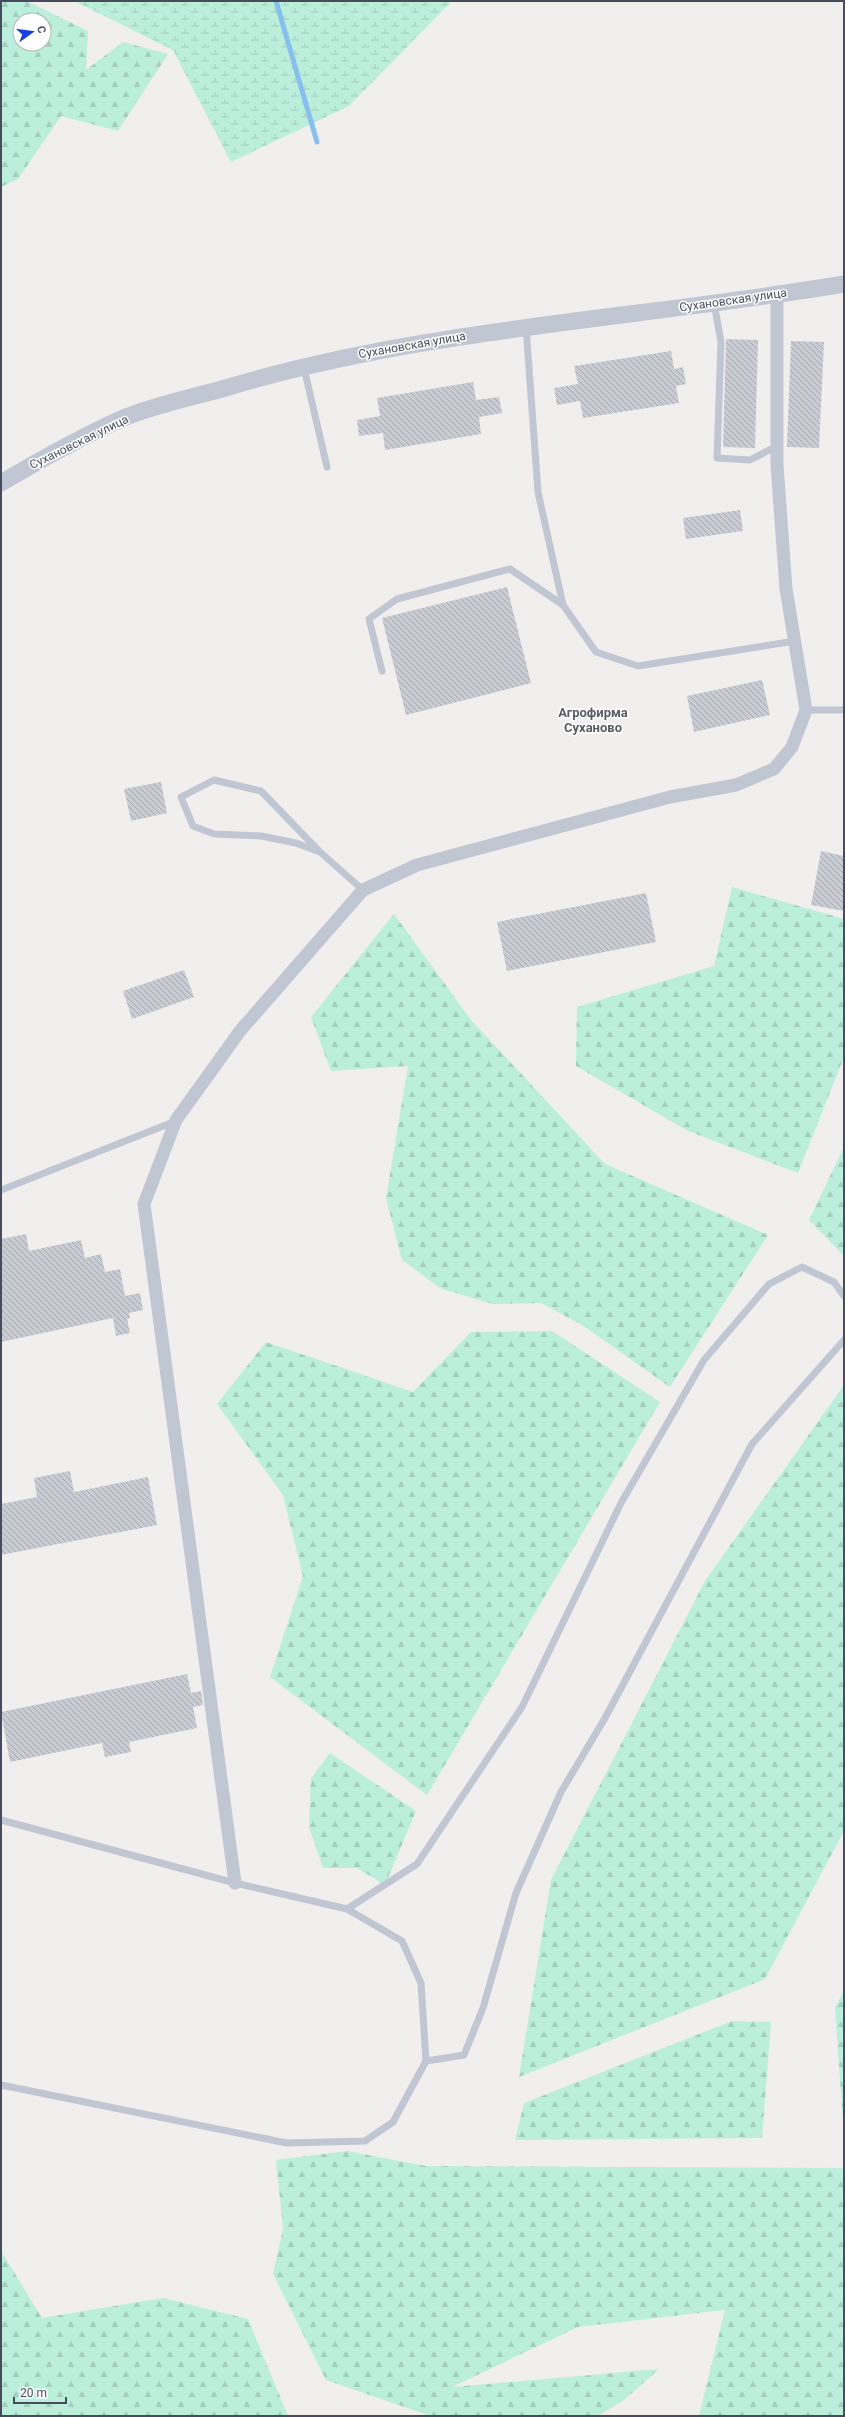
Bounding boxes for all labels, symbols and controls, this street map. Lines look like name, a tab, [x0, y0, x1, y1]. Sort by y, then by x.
north arrow	[12, 12, 52, 52]
text: С	[34, 25, 48, 35]
street label: Сухановская улица	[678, 286, 788, 314]
street label: Сухановская улица	[357, 329, 467, 361]
street label: Сухановская улица	[27, 412, 131, 472]
district label: Агрофирма Суханово	[558, 705, 628, 735]
scale bar	[14, 2379, 66, 2405]
text: 20 m	[20, 2386, 47, 2400]

